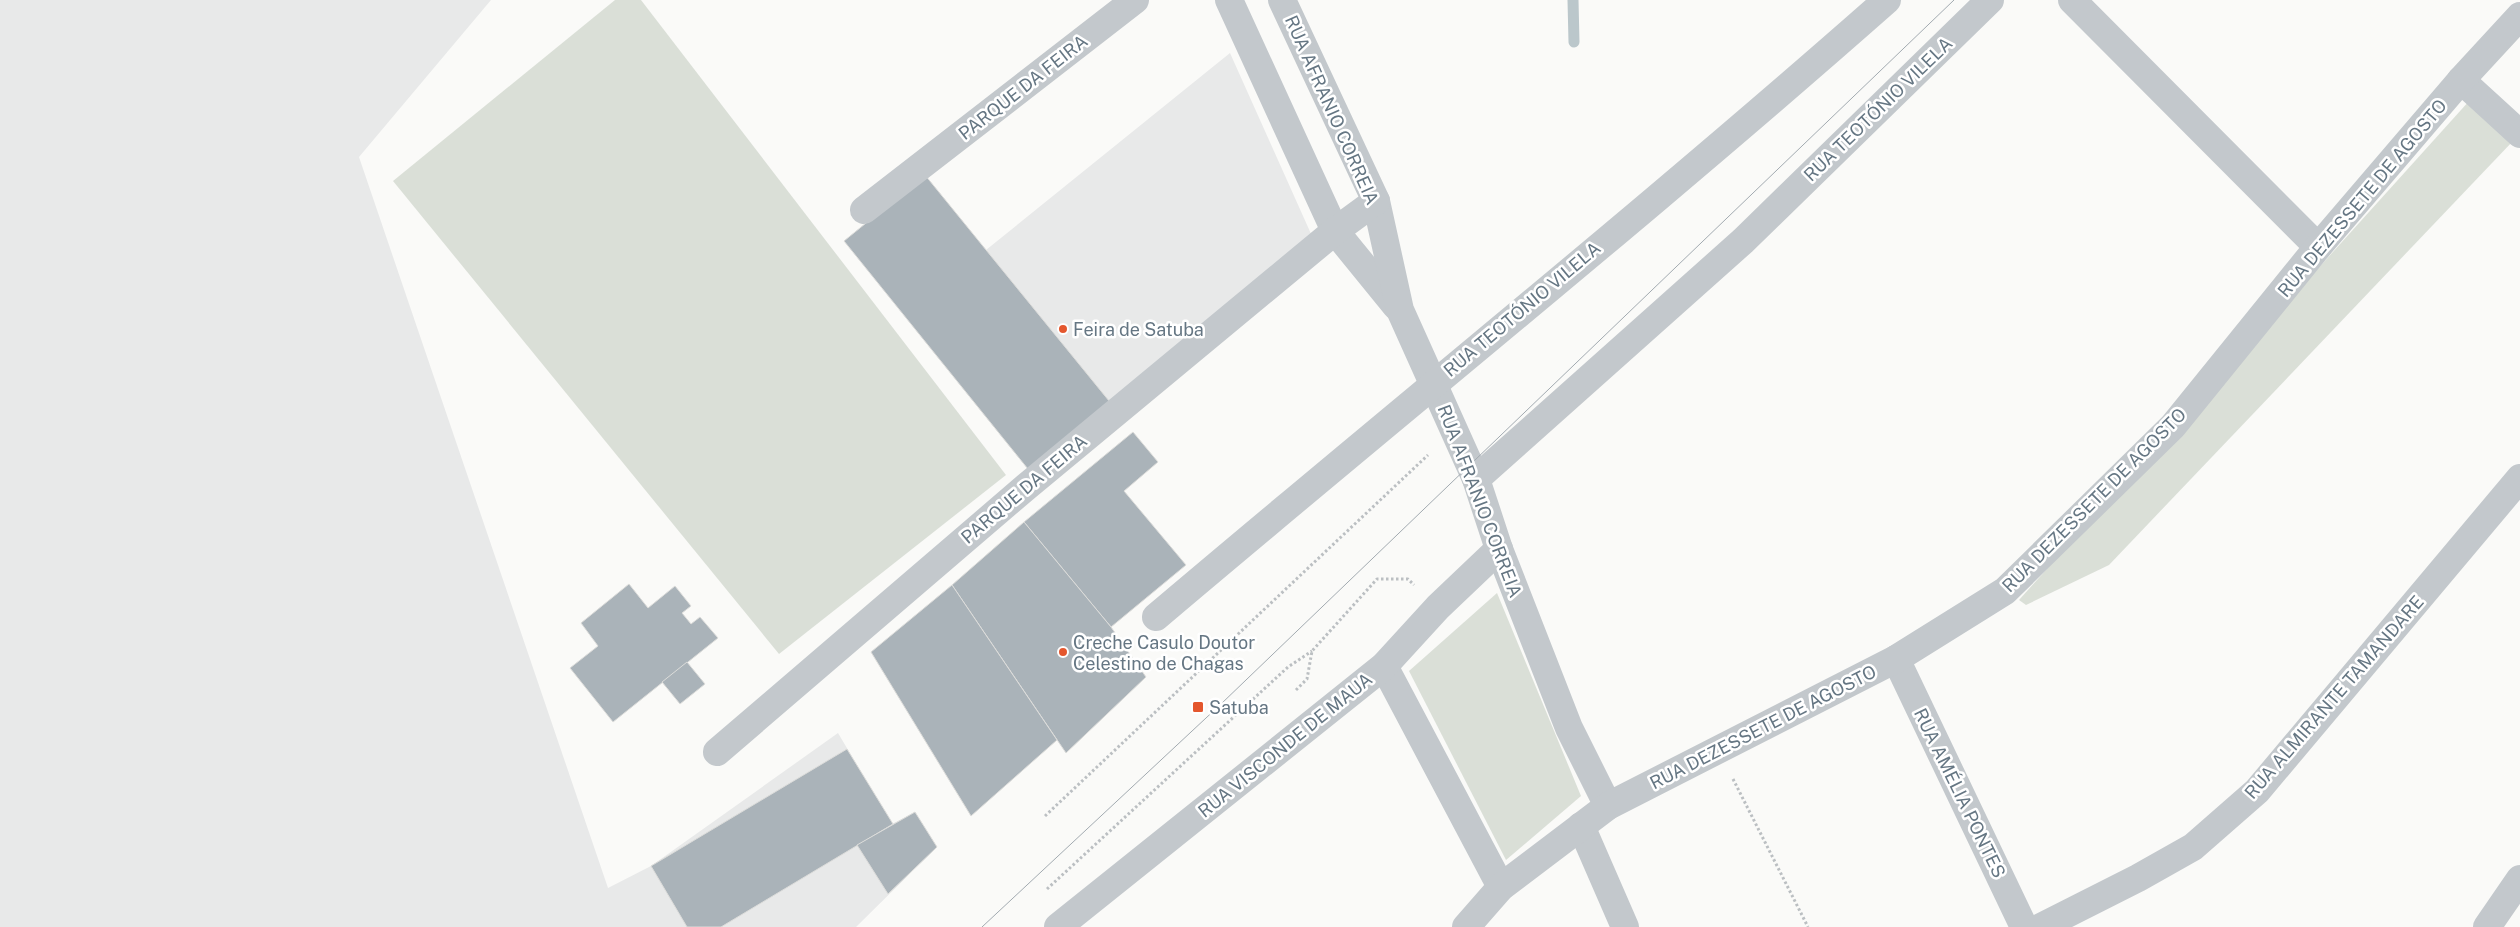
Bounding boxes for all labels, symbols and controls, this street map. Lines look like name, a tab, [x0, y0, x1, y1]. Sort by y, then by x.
street label: RUA AFRANIO CORREIA	[1281, 12, 1383, 208]
street label: PARQUE DA FEIRA	[954, 30, 1092, 144]
street label: RUA TEOTÓNIO VILELA	[1799, 32, 1957, 185]
street label: RUA DEZESSETE DE AGOSTO	[2273, 95, 2451, 301]
street label: RUA TEOTÓNIO VILELA	[1439, 236, 1605, 381]
place label: Feira de Satuba	[1073, 319, 1204, 340]
marker: Feira de Satuba	[1057, 323, 1069, 335]
street label: RUA AFRANIO CORREIA	[1433, 402, 1527, 601]
street label: RUA DEZESSETE DE AGOSTO	[1998, 404, 2190, 596]
street label: PARQUE DA FEIRA	[957, 430, 1091, 548]
street label: RUA ALMIRANTE TAMANDARE	[2240, 591, 2428, 803]
place label: Creche Casulo Doutor Celestino de Chagas	[1073, 632, 1255, 674]
marker: Creche Casulo Doutor Celestino de Chagas	[1057, 646, 1069, 658]
street label: RUA DEZESSETE DE AGOSTO	[1646, 661, 1880, 793]
street label: RUA VISCONDE DE MAUA	[1194, 668, 1376, 822]
place label: Satuba	[1209, 697, 1269, 718]
marker: Satuba	[1191, 700, 1205, 714]
street label: RUA AMÉLIA PONTES	[1910, 704, 2011, 881]

